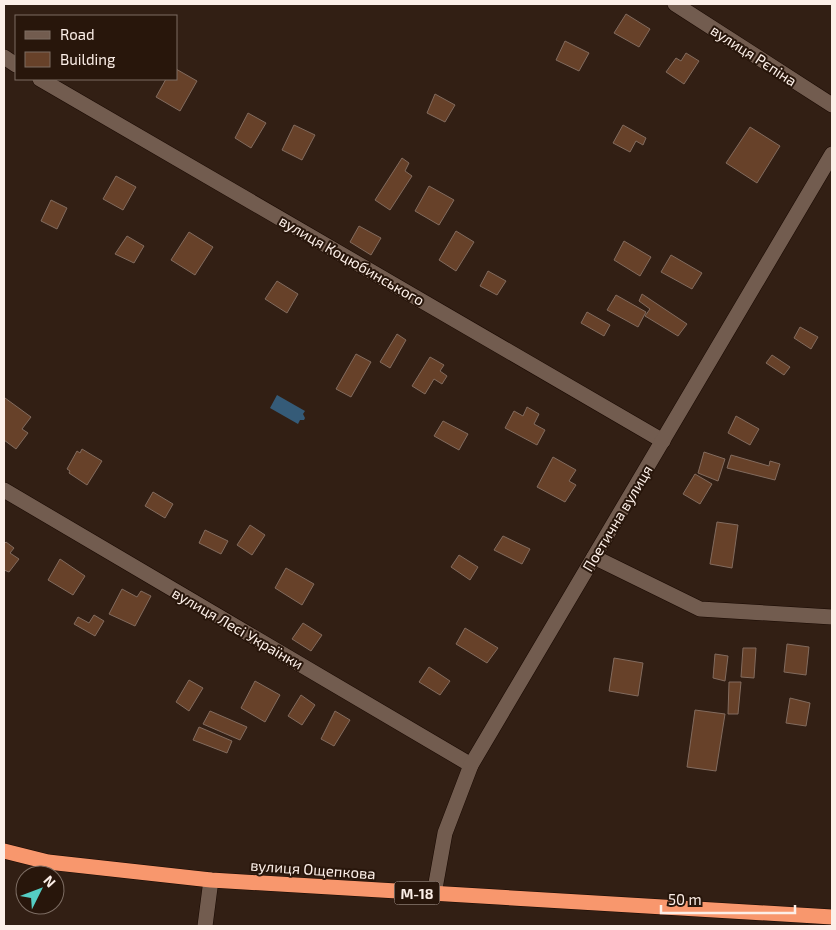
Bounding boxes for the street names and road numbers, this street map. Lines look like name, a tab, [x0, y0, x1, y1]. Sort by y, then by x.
street label: вулиця Рєпіна	[707, 20, 800, 90]
street label: вулиця Коцюбинського	[276, 211, 428, 310]
street label: Поетична вулиця	[578, 462, 657, 575]
street label: вулиця Лесі Українки	[169, 583, 307, 674]
street label: вулиця Ощепкова	[250, 856, 376, 883]
road number: М-18	[394, 881, 440, 904]

